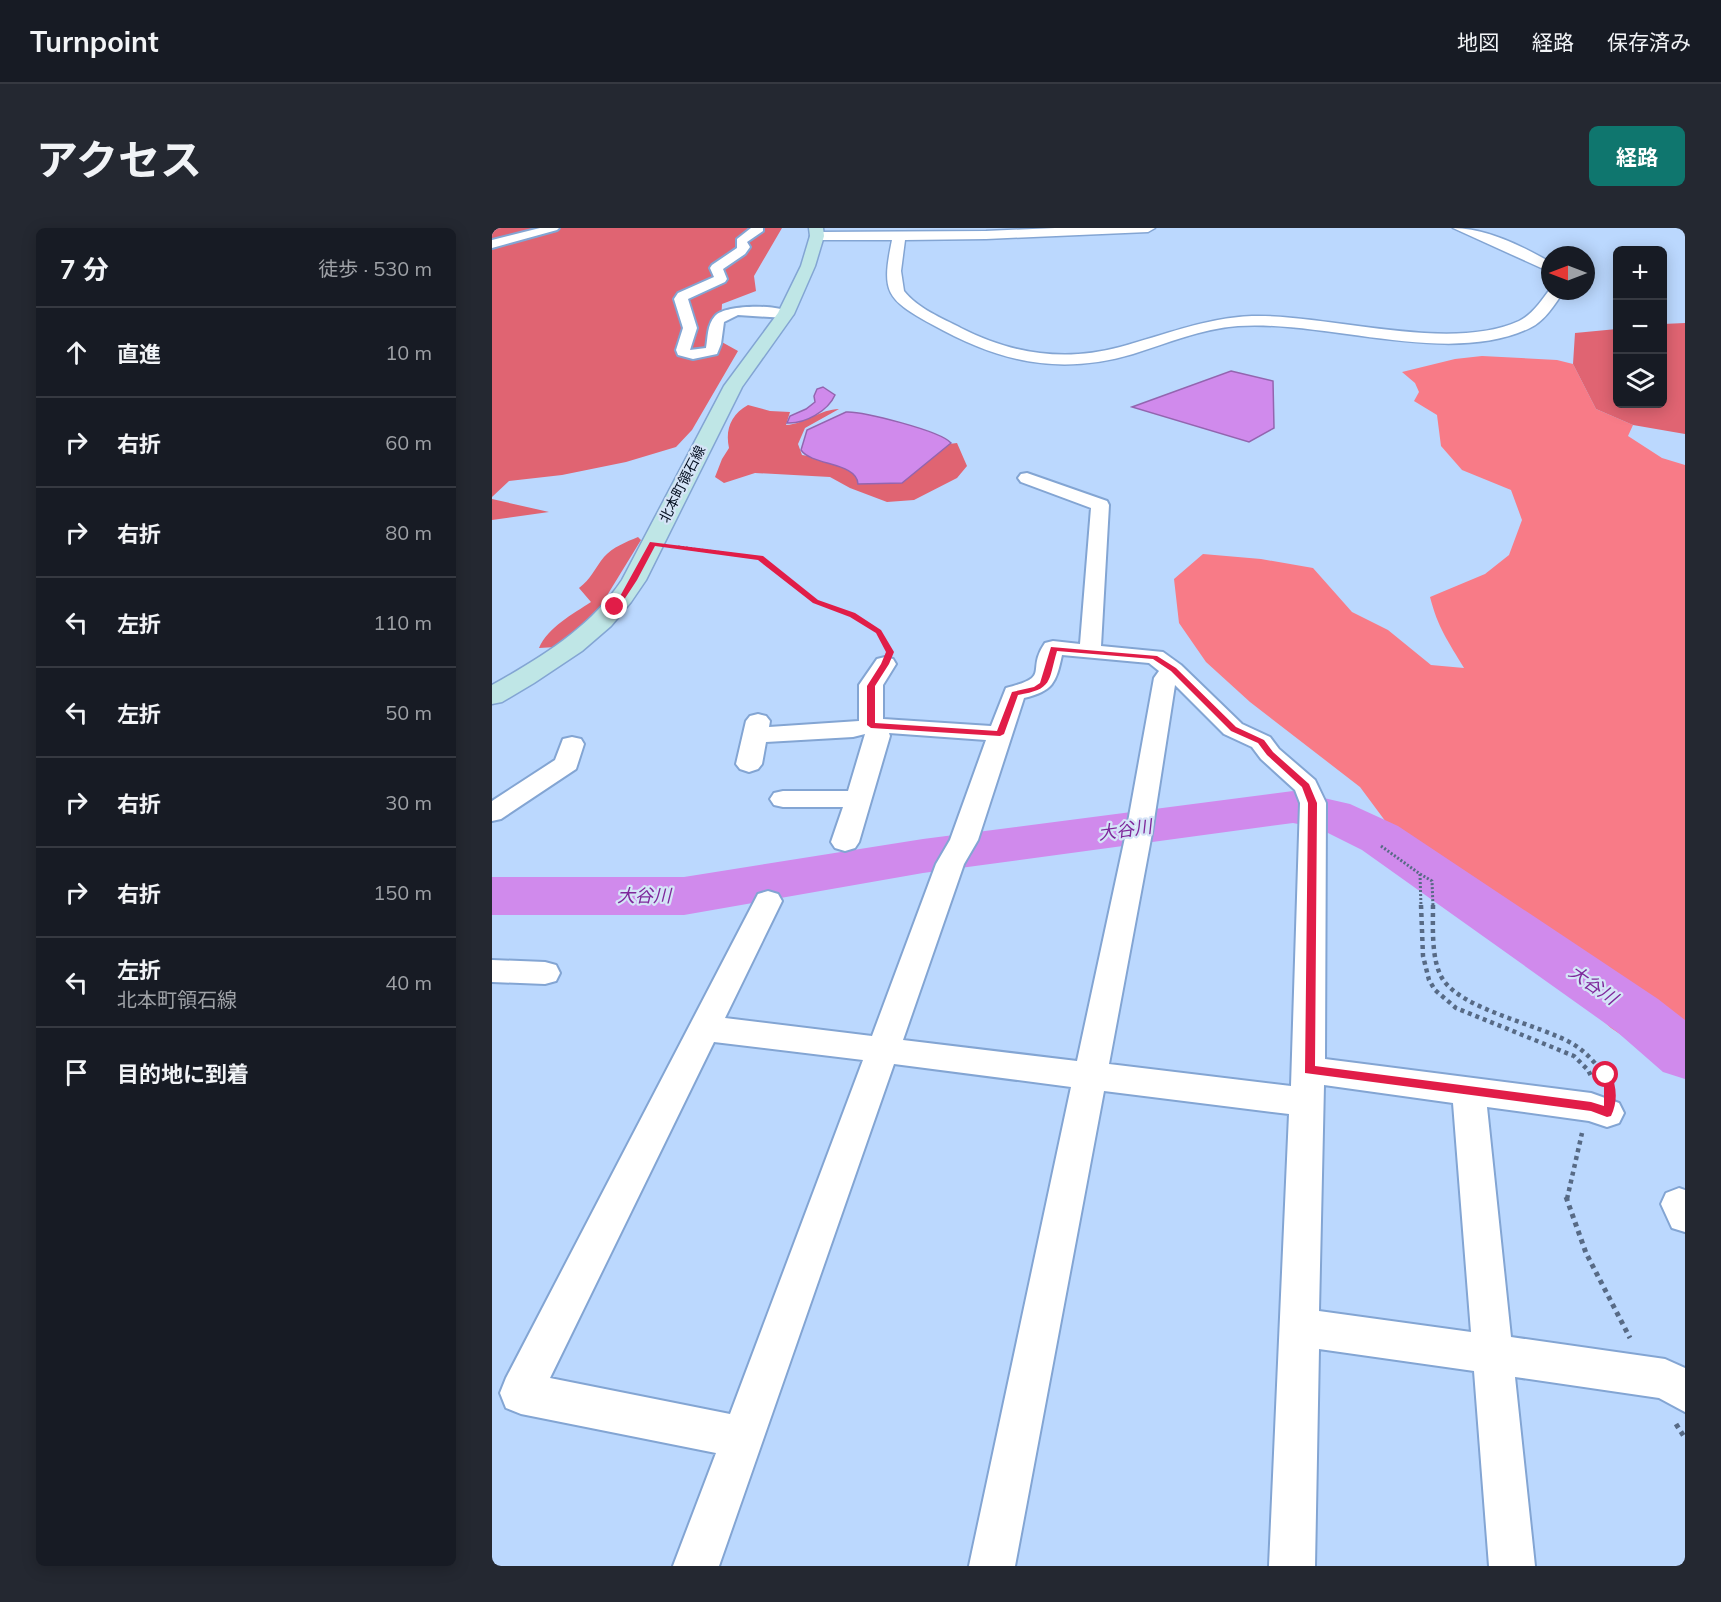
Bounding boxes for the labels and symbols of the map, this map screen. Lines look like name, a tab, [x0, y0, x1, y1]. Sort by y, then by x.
north arrow	[1541, 246, 1595, 300]
street label: 北本町領石線	[655, 442, 709, 526]
route end	[601, 593, 627, 619]
water label: 大谷川	[1097, 814, 1155, 845]
water label: 大谷川	[617, 884, 673, 907]
water label: 大谷川	[1565, 960, 1624, 1011]
route start	[1592, 1061, 1618, 1087]

